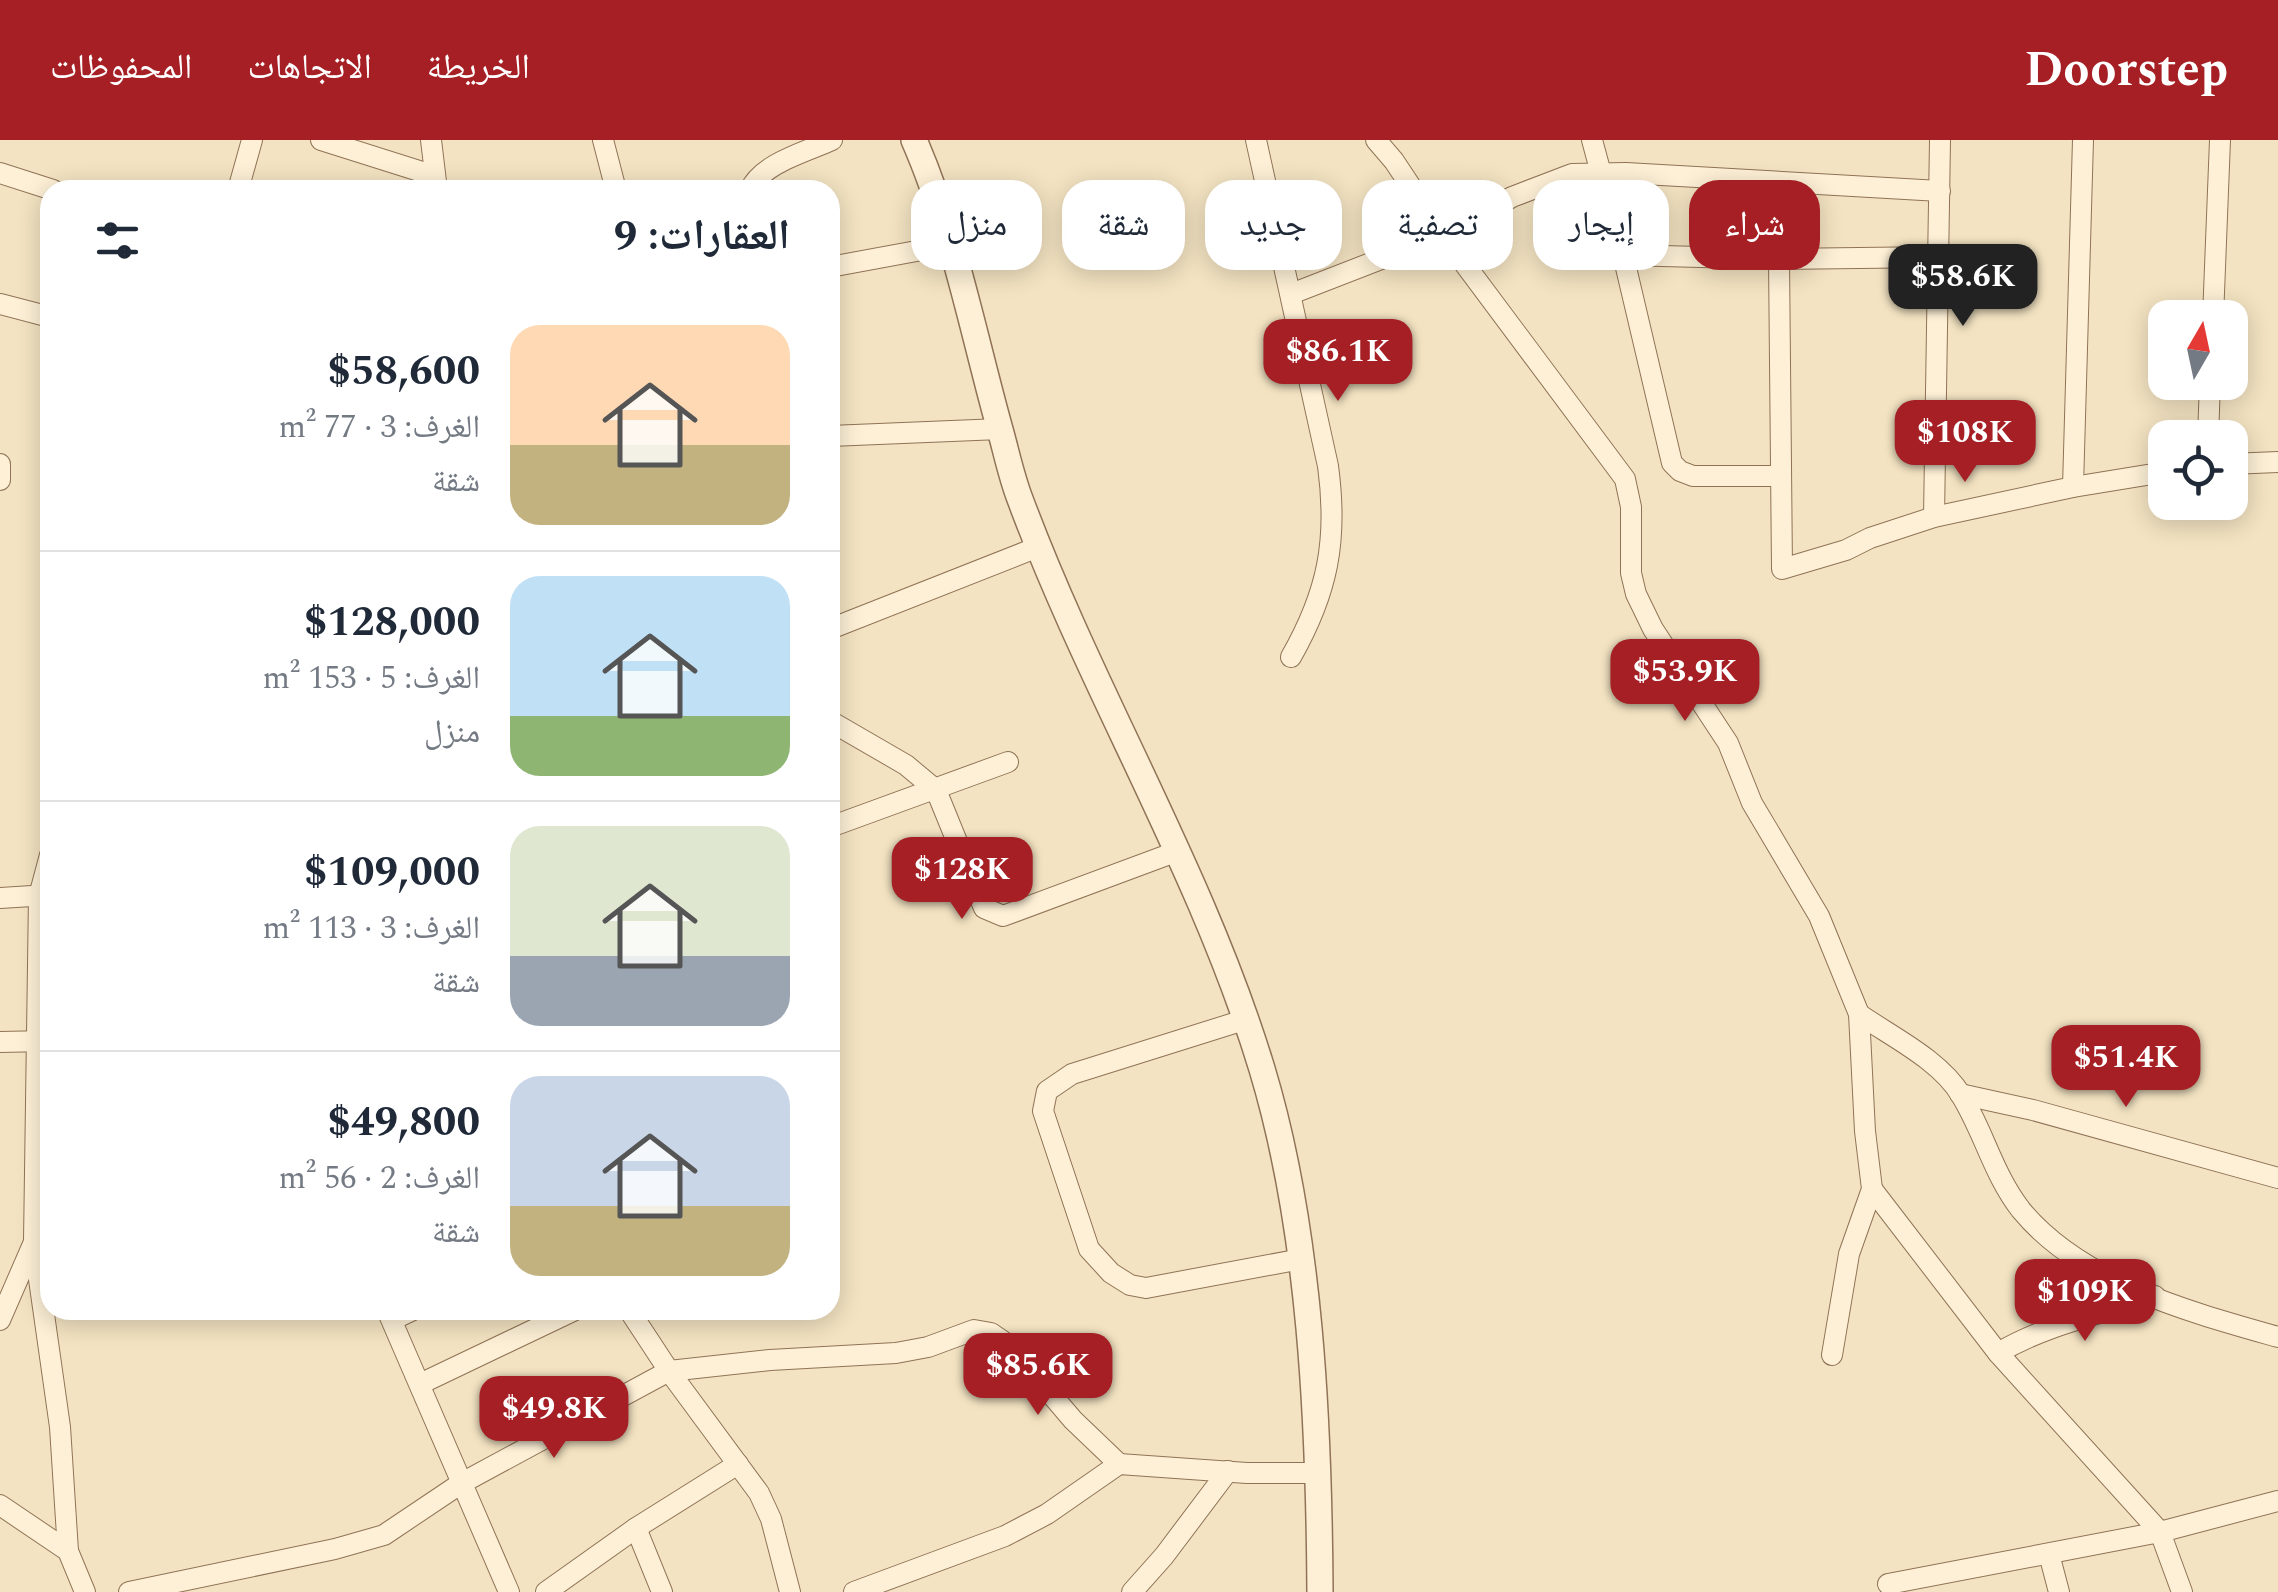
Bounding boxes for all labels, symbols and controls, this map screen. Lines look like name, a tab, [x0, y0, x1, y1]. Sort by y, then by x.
text: Doorstep	[2025, 34, 2228, 107]
text: المحفوظات	[50, 41, 192, 94]
text: الاتجاهات	[247, 41, 372, 94]
text: الخريطة	[427, 41, 530, 94]
chip: منزل	[911, 180, 1042, 270]
chip: شقة	[1062, 180, 1185, 270]
chip: جديد	[1205, 180, 1342, 270]
chip: تصفية	[1362, 180, 1513, 270]
chip: إيجار	[1533, 180, 1669, 270]
chip: شراء	[1689, 180, 1820, 270]
text: العقارات: 9	[614, 205, 790, 268]
icon: filters	[90, 213, 145, 268]
pin: $58.6K	[1882, 244, 2044, 329]
text: $58.6K	[1910, 252, 2016, 301]
north arrow	[2148, 300, 2248, 400]
map controls	[2148, 300, 2248, 520]
pin: $86.1K	[1257, 319, 1419, 404]
text: $86.1K	[1285, 327, 1391, 376]
text: $58,600	[327, 340, 480, 403]
icon: home	[590, 365, 710, 485]
pin: $108K	[1895, 400, 2035, 485]
text: الغرف: 3 · 77 m²	[279, 403, 480, 452]
text: $108K	[1917, 408, 2013, 457]
button: locate	[2148, 420, 2248, 520]
text: شقة	[432, 457, 480, 506]
text: $128,000	[304, 591, 480, 654]
icon: home	[590, 616, 710, 736]
pin: $53.9K	[1604, 639, 1766, 724]
text: $53.9K	[1632, 647, 1738, 696]
text: الغرف: 5 · 153 m²	[263, 654, 480, 703]
text: منزل	[424, 708, 480, 757]
pin: $128K	[892, 837, 1032, 922]
text: $109,000	[304, 841, 480, 904]
text: $128K	[914, 845, 1010, 894]
icon: home	[590, 866, 710, 986]
text: الغرف: 3 · 113 m²	[263, 904, 480, 953]
text: شقة	[432, 958, 480, 1007]
pin: $51.4K	[2045, 1025, 2207, 1110]
text: $51.4K	[2073, 1033, 2179, 1082]
text: $49,800	[327, 1091, 480, 1154]
icon: home	[590, 1116, 710, 1236]
text: الغرف: 2 · 56 m²	[279, 1154, 480, 1203]
text: شقة	[432, 1208, 480, 1257]
pin: $109K	[2015, 1259, 2155, 1344]
text: $109K	[2037, 1267, 2133, 1316]
pin: $85.6K	[957, 1333, 1119, 1418]
text: $85.6K	[985, 1341, 1091, 1390]
pin: $49.8K	[473, 1376, 635, 1461]
text: $49.8K	[501, 1384, 607, 1433]

